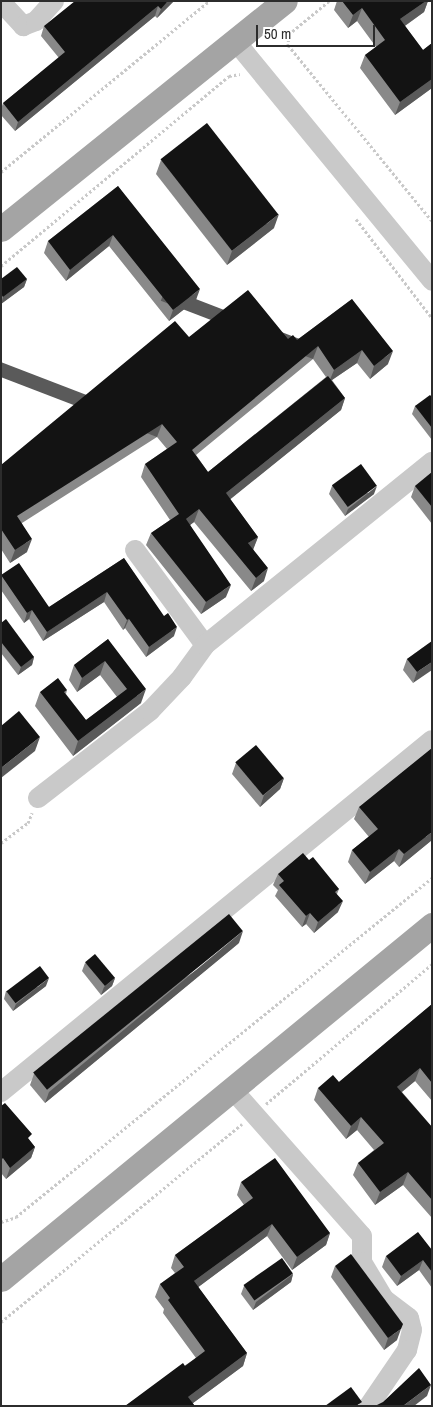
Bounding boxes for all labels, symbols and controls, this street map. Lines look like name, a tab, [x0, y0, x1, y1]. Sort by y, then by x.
scale bar	[258, 15, 377, 47]
text: 50 m	[264, 23, 291, 44]

